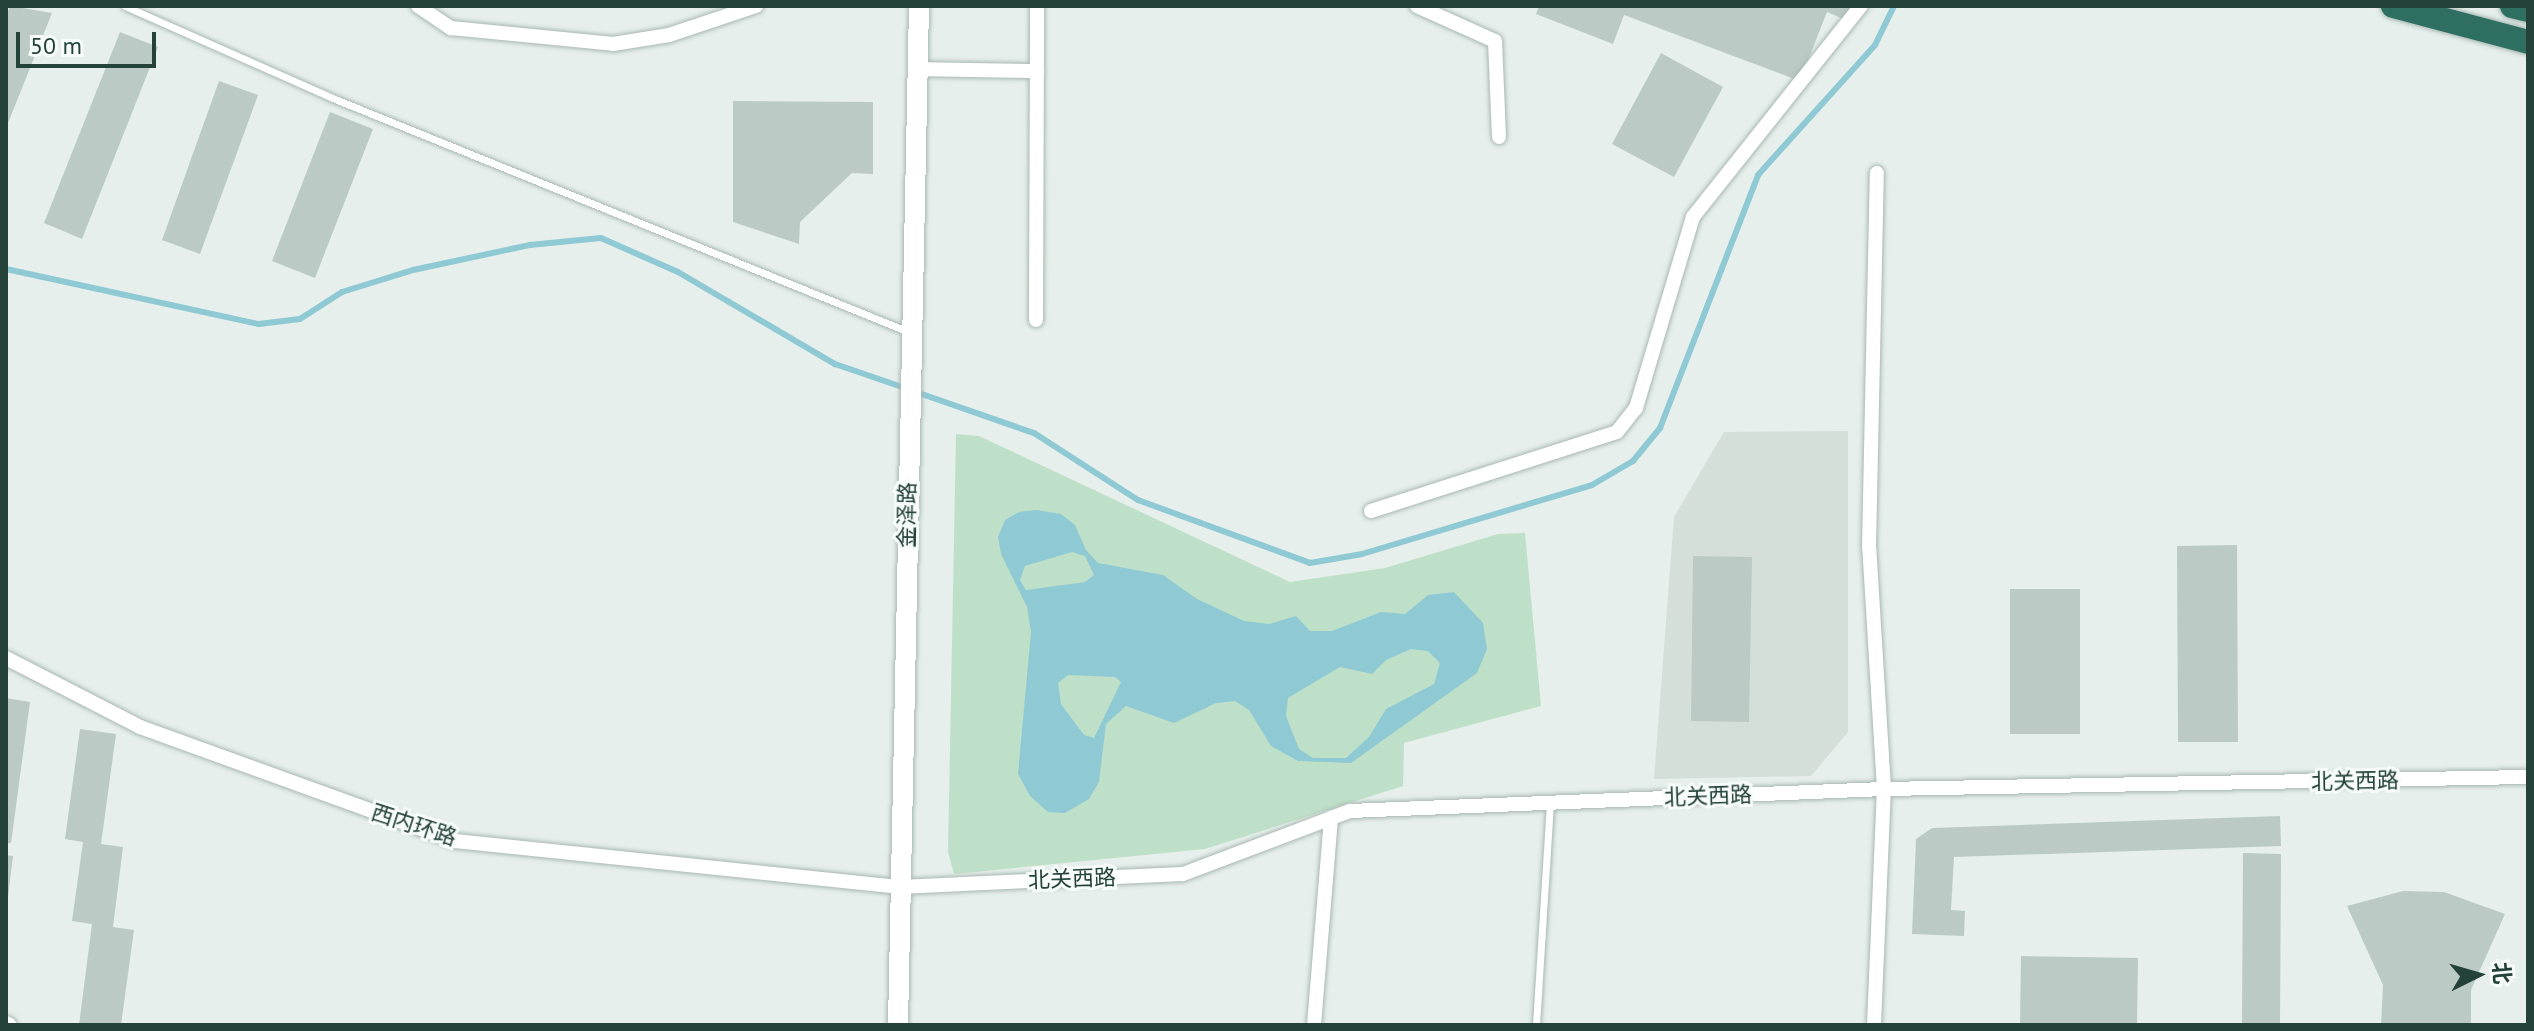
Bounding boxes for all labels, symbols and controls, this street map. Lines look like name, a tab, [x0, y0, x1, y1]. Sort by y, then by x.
scale bar	[20, 16, 160, 66]
text: 50 m	[30, 30, 82, 61]
street label: 金泽路	[893, 482, 921, 548]
street label: 北关西路	[2311, 767, 2399, 795]
street label: 北关西路	[1664, 781, 1752, 811]
street label: 西内环路	[368, 799, 460, 851]
street label: 北关西路	[1028, 864, 1116, 894]
north arrow	[2438, 935, 2518, 1015]
text: 北	[2487, 961, 2517, 985]

